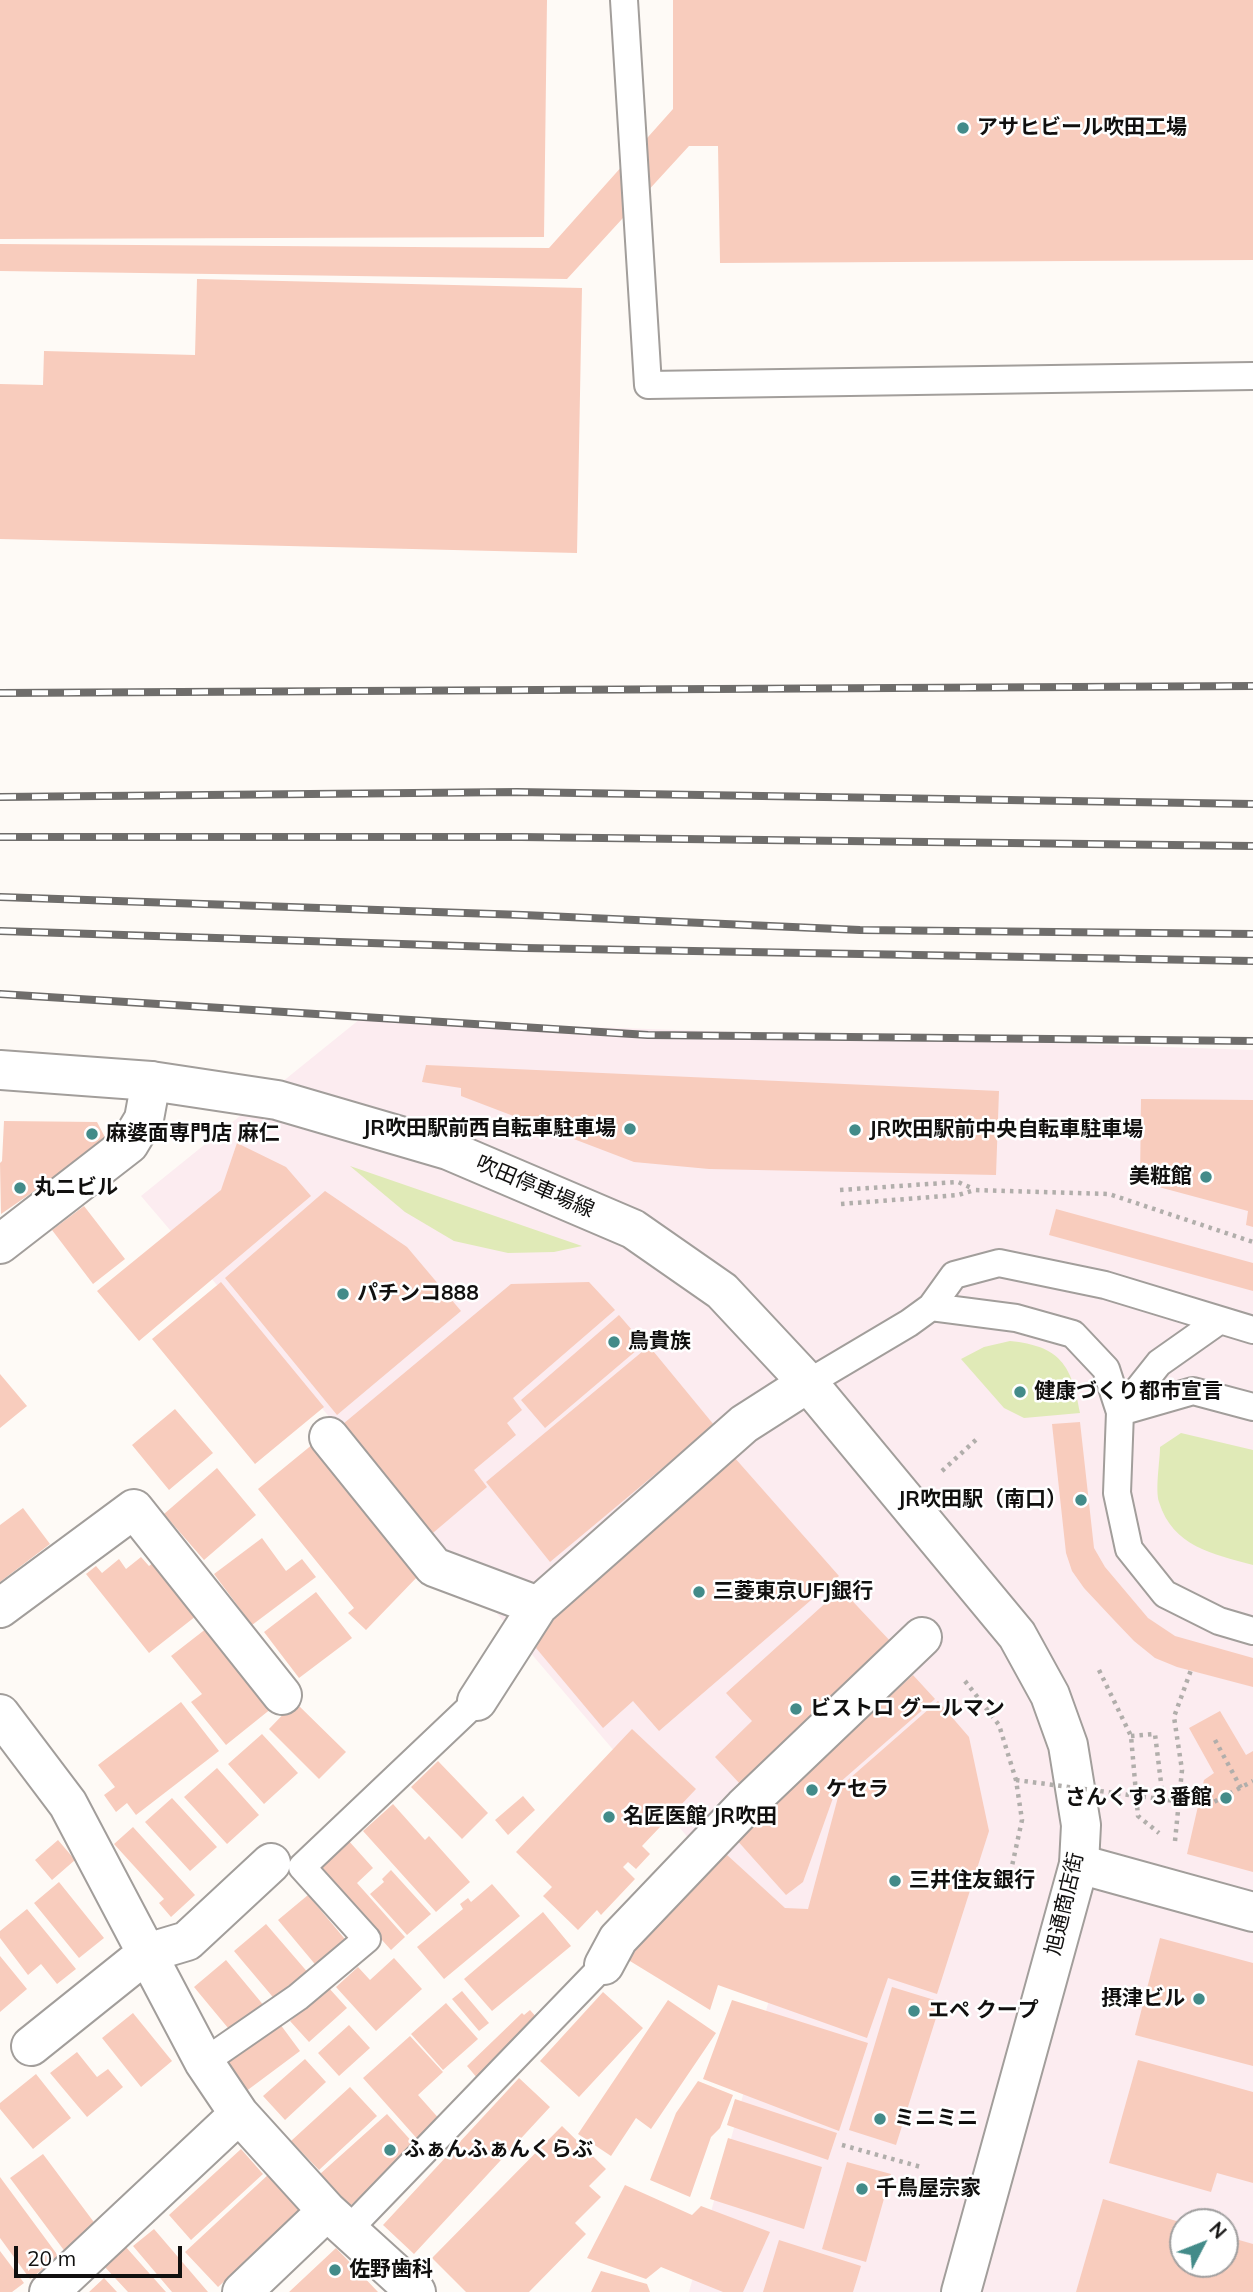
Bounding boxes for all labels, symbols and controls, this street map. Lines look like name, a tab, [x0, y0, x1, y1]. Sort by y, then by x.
place label: アサヒビール吹田工場	[977, 115, 1187, 141]
marker: アサヒビール吹田工場	[955, 120, 971, 136]
place label: JR吹田駅前西自転車駐車場	[363, 1116, 616, 1142]
place label: JR吹田駅前中央自転車駐車場	[869, 1117, 1143, 1143]
place label: 麻婆面専門店 麻仁	[106, 1121, 280, 1147]
marker: JR吹田駅前西自転車駐車場	[622, 1121, 638, 1137]
marker: JR吹田駅前中央自転車駐車場	[847, 1122, 863, 1138]
marker: 麻婆面専門店 麻仁	[84, 1126, 100, 1142]
street label: 吹田停車場線	[472, 1151, 598, 1223]
place label: 美粧館	[1129, 1164, 1192, 1190]
marker: 美粧館	[1198, 1169, 1214, 1185]
place label: 丸ニビル	[34, 1175, 118, 1201]
marker: 丸ニビル	[12, 1180, 28, 1196]
place label: パチンコ888	[357, 1281, 479, 1307]
marker: パチンコ888	[335, 1286, 351, 1302]
place label: 鳥貴族	[628, 1329, 691, 1355]
marker: 鳥貴族	[606, 1334, 622, 1350]
place label: 健康づくり都市宣言	[1034, 1379, 1223, 1405]
marker: 健康づくり都市宣言	[1012, 1384, 1028, 1400]
place label: JR吹田駅（南口）	[898, 1487, 1067, 1513]
marker: JR吹田駅（南口）	[1073, 1492, 1089, 1508]
place label: 三菱東京UFJ銀行	[713, 1579, 873, 1605]
marker: 三菱東京UFJ銀行	[691, 1584, 707, 1600]
place label: ビストロ グールマン	[810, 1696, 1005, 1722]
marker: ビストロ グールマン	[788, 1701, 804, 1717]
place label: ケセラ	[826, 1777, 889, 1803]
marker: ケセラ	[804, 1782, 820, 1798]
place label: さんくす３番館	[1065, 1785, 1212, 1811]
marker: さんくす３番館	[1218, 1790, 1234, 1806]
place label: 名匠医館 JR吹田	[623, 1804, 777, 1830]
marker: 名匠医館 JR吹田	[601, 1809, 617, 1825]
street label: 旭通商店街	[1041, 1850, 1089, 1958]
place label: 三井住友銀行	[909, 1868, 1035, 1894]
marker: 三井住友銀行	[887, 1873, 903, 1889]
place label: 摂津ビル	[1101, 1986, 1185, 2012]
marker: 摂津ビル	[1191, 1991, 1207, 2007]
place label: エペ クープ	[928, 1998, 1039, 2024]
marker: エペ クープ	[906, 2003, 922, 2019]
place label: ミニミニ	[894, 2106, 978, 2132]
marker: ミニミニ	[872, 2111, 888, 2127]
place label: ふぁんふぁんくらぶ	[404, 2137, 593, 2163]
marker: ふぁんふぁんくらぶ	[382, 2142, 398, 2158]
place label: 千鳥屋宗家	[876, 2176, 981, 2202]
marker: 千鳥屋宗家	[854, 2181, 870, 2197]
north arrow	[1169, 2208, 1239, 2278]
text: N	[1204, 2217, 1232, 2244]
scale bar	[18, 2232, 186, 2276]
text: 20 m	[27, 2245, 76, 2271]
place label: 佐野歯科	[349, 2257, 433, 2283]
marker: 佐野歯科	[327, 2262, 343, 2278]

